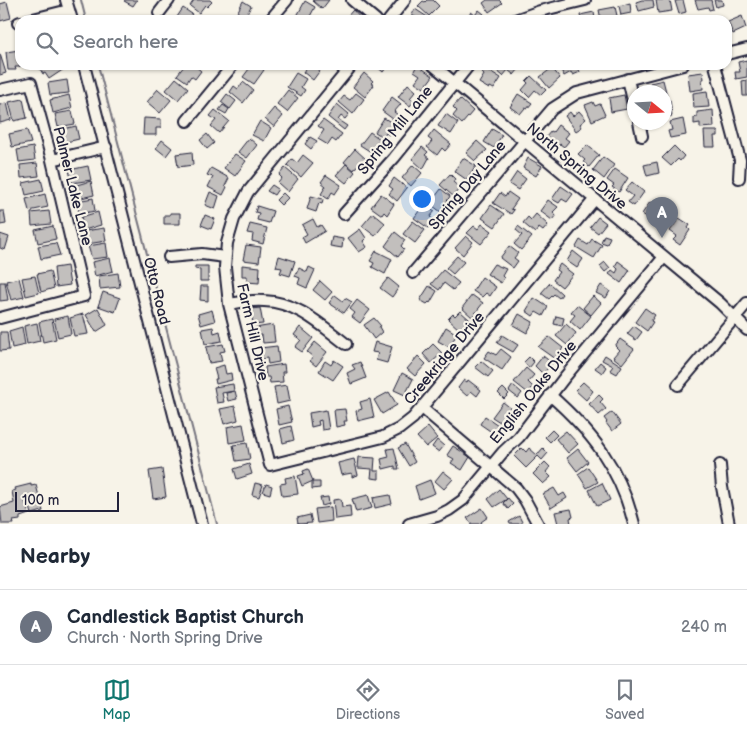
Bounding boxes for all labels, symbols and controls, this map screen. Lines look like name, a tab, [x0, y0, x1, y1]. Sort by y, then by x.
search box	[15, 15, 732, 70]
icon: search	[33, 29, 61, 57]
text: Search here	[73, 31, 178, 54]
street label: Spring Mill Lane	[354, 82, 437, 179]
north arrow	[627, 85, 672, 130]
street label: North Spring Drive	[523, 119, 631, 214]
street label: Palmer Lake Lane	[49, 125, 97, 248]
street label: Spring Day Lane	[424, 137, 510, 234]
your location	[409, 186, 435, 212]
pin: A	[646, 197, 678, 238]
street label: Otto Road	[139, 255, 174, 327]
street label: Farm Hill Drive	[232, 282, 273, 383]
street label: Creekridge Drive	[400, 308, 489, 409]
street label: English Oaks Drive	[486, 337, 581, 448]
scale bar	[15, 489, 119, 512]
text: 100 m	[22, 492, 59, 509]
text: Nearby	[20, 544, 90, 569]
text: Candlestick Baptist Church	[67, 606, 304, 629]
text: A	[31, 618, 41, 637]
text: 240 m	[681, 618, 727, 637]
text: Church · North Spring Drive	[67, 629, 263, 648]
tab: Map	[103, 676, 131, 723]
tab: Directions	[336, 676, 400, 723]
tab: Saved	[605, 676, 644, 723]

